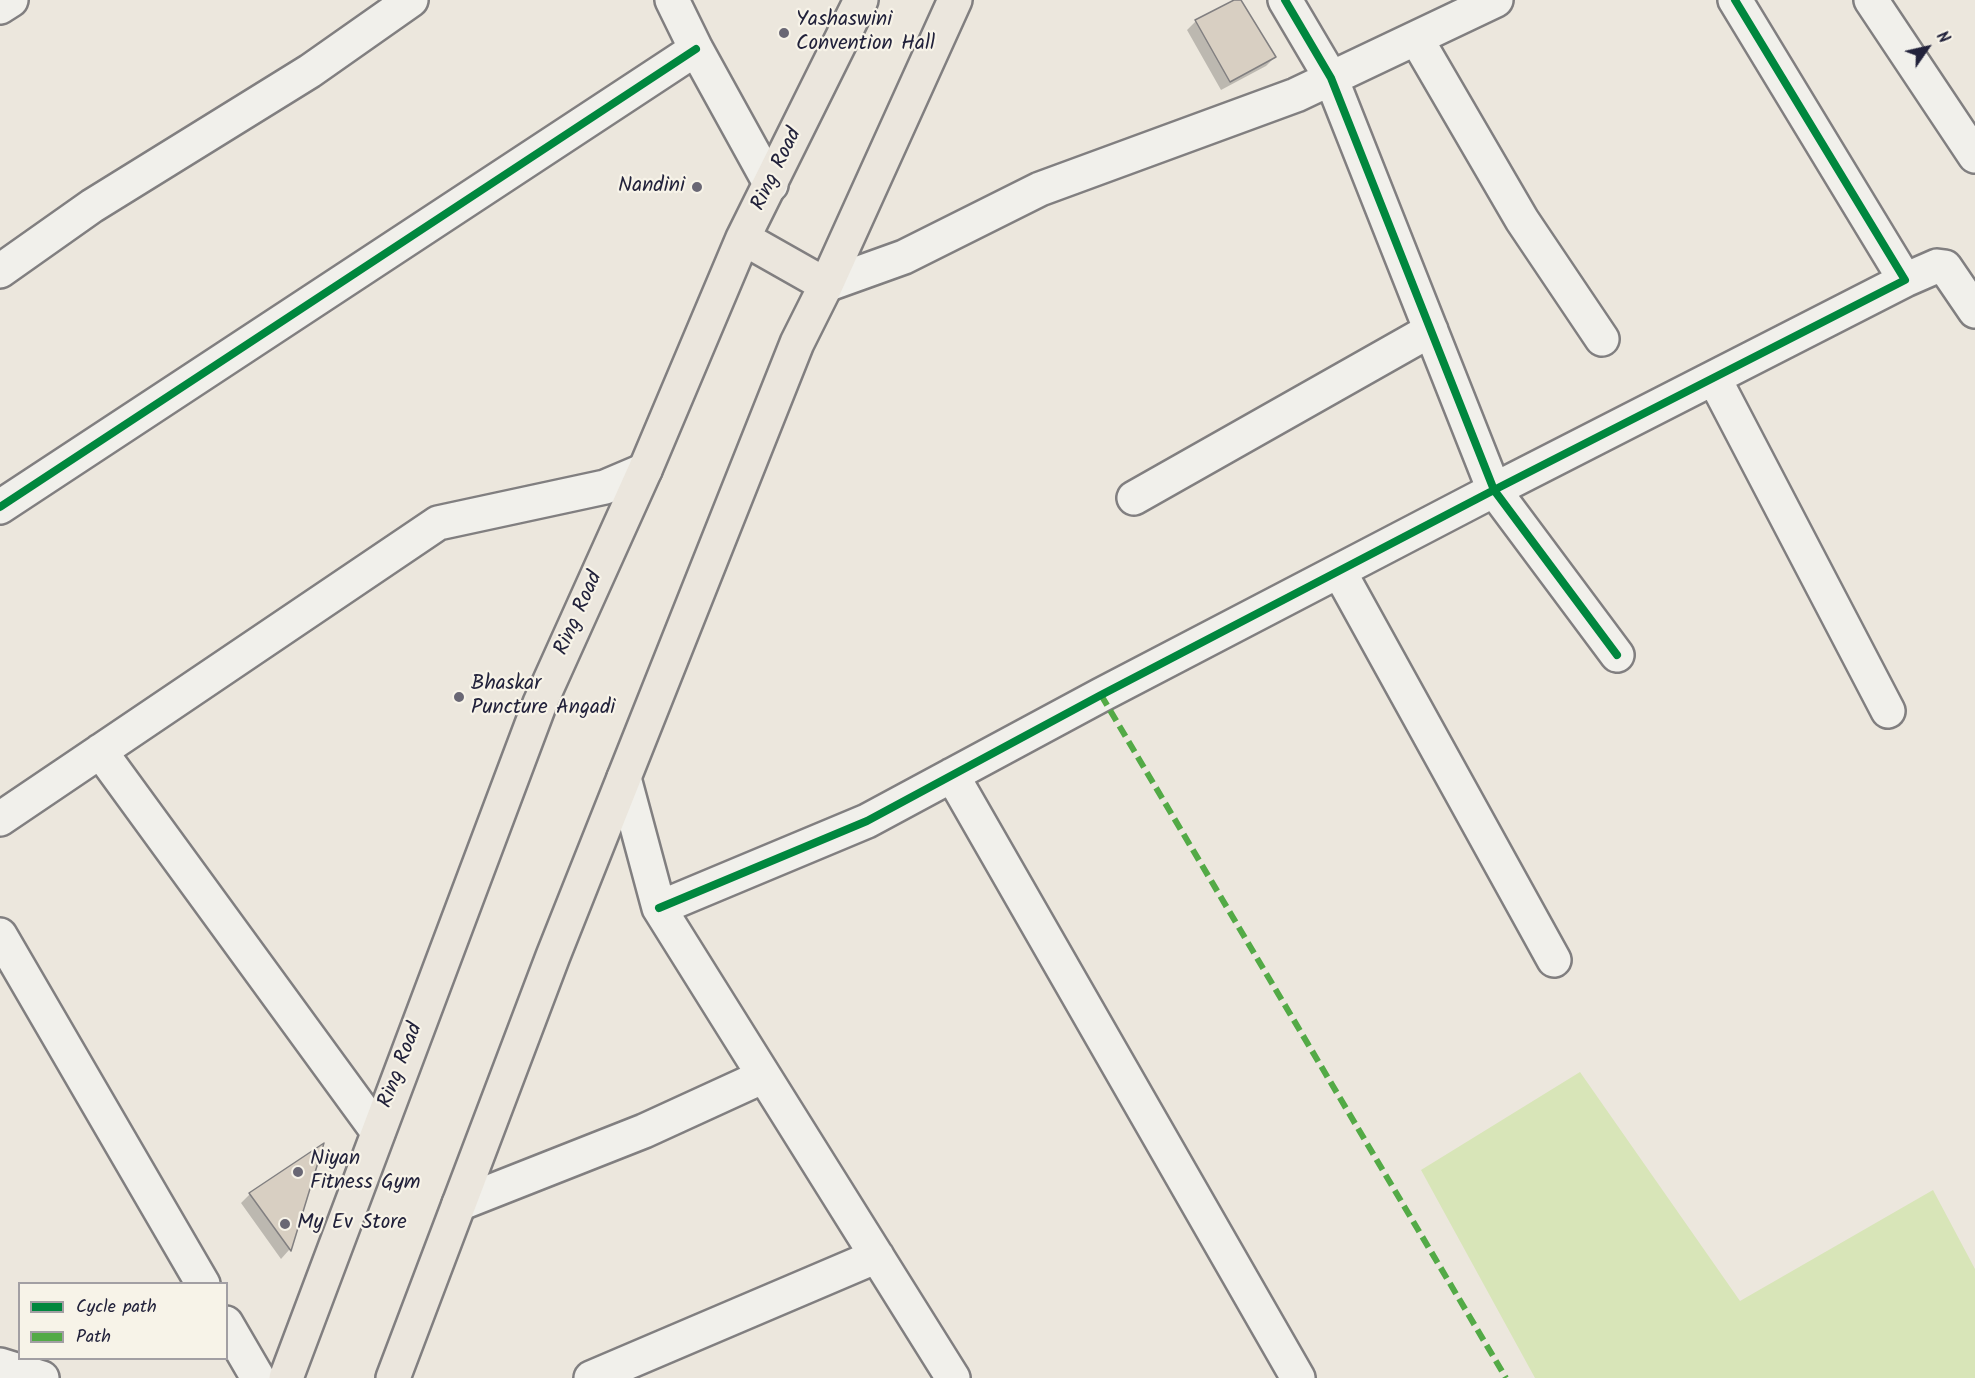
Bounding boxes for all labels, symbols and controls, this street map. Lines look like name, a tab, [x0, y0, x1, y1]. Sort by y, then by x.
place label: Yashaswini Convention Hall	[796, 8, 935, 58]
north arrow	[1897, 18, 1957, 78]
marker: Yashaswini Convention Hall	[777, 26, 791, 40]
text: N	[1929, 26, 1956, 49]
street label: Ring Road	[747, 125, 809, 215]
place label: Nandini	[618, 174, 685, 200]
marker: Nandini	[690, 180, 704, 194]
street label: Ring Road	[550, 568, 610, 660]
place label: Bhaskar Puncture Angadi	[471, 672, 615, 722]
marker: Bhaskar Puncture Angadi	[452, 690, 466, 704]
street label: Ring Road	[374, 1020, 430, 1112]
place label: Niyan Fitness Gym	[310, 1147, 420, 1197]
marker: Niyan Fitness Gym	[291, 1165, 305, 1179]
place label: My Ev Store	[297, 1211, 407, 1237]
marker: My Ev Store	[278, 1217, 292, 1231]
legend	[18, 1282, 228, 1360]
text: Cycle path	[76, 1293, 157, 1322]
text: Path	[76, 1323, 111, 1352]

